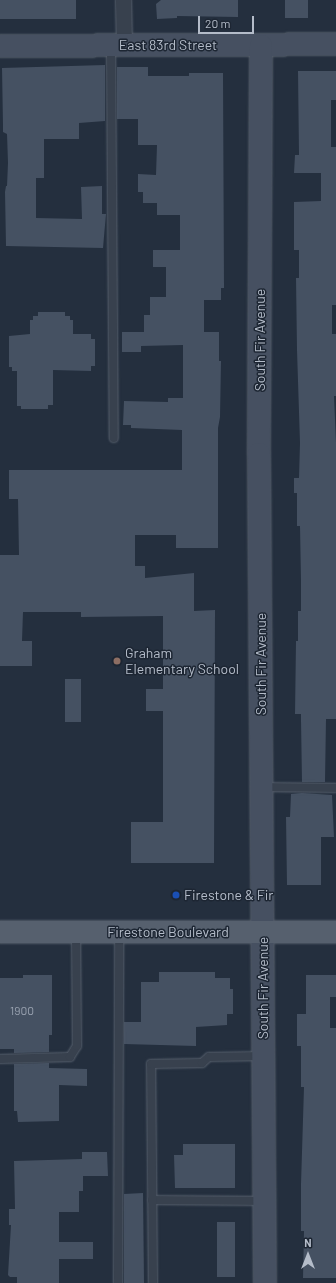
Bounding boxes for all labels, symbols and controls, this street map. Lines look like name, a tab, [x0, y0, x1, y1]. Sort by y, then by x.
scale bar	[200, 8, 256, 34]
text: 20 m	[205, 16, 231, 30]
street label: East 83rd Street	[119, 37, 217, 53]
street label: South Fir Avenue	[252, 289, 268, 391]
street label: South Fir Avenue	[253, 613, 269, 715]
place label: Graham Elementary School	[125, 645, 239, 678]
marker: Graham Elementary School	[112, 656, 122, 666]
place label: Firestone & Fir	[184, 887, 273, 903]
marker: Firestone & Fir	[171, 890, 181, 900]
street label: Firestone Boulevard	[107, 924, 229, 940]
street label: South Fir Avenue	[255, 937, 271, 1039]
house number: 1900	[10, 1004, 34, 1018]
north arrow	[288, 1235, 328, 1275]
text: N	[304, 1236, 312, 1249]

